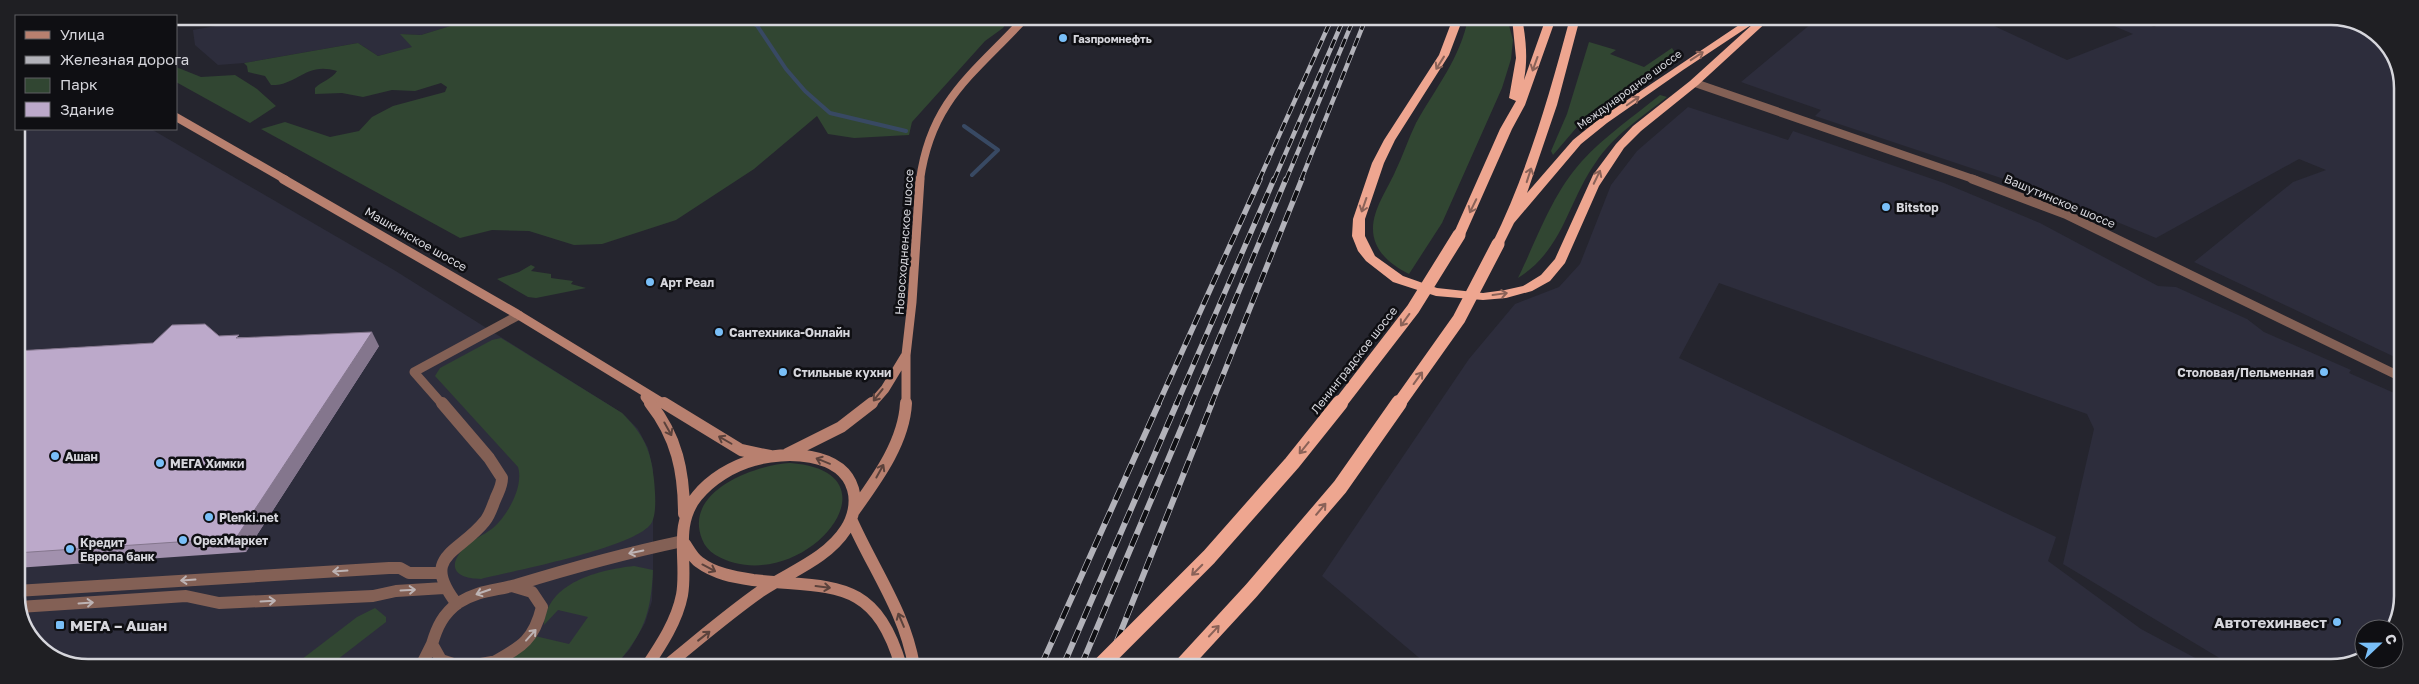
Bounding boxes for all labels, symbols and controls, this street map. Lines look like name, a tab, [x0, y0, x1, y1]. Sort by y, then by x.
legend	[15, 15, 178, 130]
text: Улица	[60, 25, 105, 43]
marker: Газпромнефть	[1057, 32, 1069, 44]
place label: Газпромнефть	[1073, 32, 1152, 45]
street label: Международное шоссе	[1574, 47, 1684, 131]
text: Железная дорога	[60, 50, 189, 68]
one-way arrow	[1689, 51, 1703, 61]
one-way arrow	[1435, 55, 1445, 69]
one-way arrow	[1530, 56, 1539, 71]
text: Парк	[60, 75, 98, 93]
one-way arrow	[1626, 96, 1640, 106]
text: Здание	[60, 100, 114, 118]
one-way arrow	[1525, 167, 1534, 183]
street label: Новосходненское шоссе	[891, 168, 917, 316]
one-way arrow	[1593, 170, 1602, 185]
street label: Вашутинское шоссе	[2002, 171, 2118, 231]
one-way arrow	[1359, 197, 1368, 212]
one-way arrow	[1468, 198, 1477, 213]
place label: Bitstop	[1896, 200, 1939, 215]
marker: Bitstop	[1880, 201, 1892, 213]
street label: Машкинское шоссе	[362, 204, 470, 274]
place label: Арт Реал	[660, 275, 714, 290]
marker: Арт Реал	[644, 276, 656, 288]
one-way arrow	[1492, 289, 1508, 299]
street label: Ленинградское шоссе	[1308, 303, 1400, 417]
one-way arrow	[1399, 313, 1410, 326]
place label: Сантехника-Онлайн	[729, 325, 850, 340]
marker: Сантехника-Онлайн	[713, 326, 725, 338]
place label: Стильные кухни	[793, 365, 891, 380]
place label: Столовая/Пельменная	[2177, 365, 2314, 380]
marker: Стильные кухни	[777, 366, 789, 378]
marker: Столовая/Пельменная	[2318, 366, 2330, 378]
one-way arrow	[1413, 371, 1423, 385]
one-way arrow	[873, 388, 883, 402]
one-way arrow	[664, 421, 673, 436]
one-way arrow	[718, 435, 732, 445]
one-way arrow	[1299, 441, 1310, 454]
place label: Ашан	[65, 449, 98, 464]
marker: Ашан	[49, 450, 61, 462]
place label: МЕГА Химки	[170, 456, 244, 471]
one-way arrow	[816, 456, 831, 465]
marker: МЕГА Химки	[154, 457, 166, 469]
one-way arrow	[875, 464, 885, 479]
one-way arrow	[1316, 502, 1327, 515]
place label: Plenki.net	[219, 510, 279, 525]
marker: Plenki.net	[203, 511, 215, 523]
place label: ОрехМаркет	[193, 533, 268, 548]
marker: ОрехМаркет	[177, 534, 189, 546]
place label: Кредит Европа банк	[80, 535, 155, 564]
marker: Кредит Европа банк	[64, 543, 76, 555]
one-way arrow	[628, 547, 644, 557]
one-way arrow	[701, 564, 716, 573]
one-way arrow	[1190, 564, 1203, 576]
one-way arrow	[333, 566, 349, 575]
one-way arrow	[181, 576, 197, 585]
one-way arrow	[815, 582, 831, 592]
one-way arrow	[400, 586, 416, 595]
one-way arrow	[476, 588, 491, 597]
one-way arrow	[260, 596, 276, 605]
one-way arrow	[78, 598, 94, 607]
one-way arrow	[896, 613, 905, 628]
place label: Автотехинвест	[2214, 613, 2327, 631]
place label: МЕГА – Ашан	[70, 616, 167, 634]
marker: Автотехинвест	[2331, 616, 2343, 628]
marker: МЕГА – Ашан	[54, 619, 66, 631]
north arrow	[2354, 619, 2404, 669]
one-way arrow	[1208, 624, 1220, 637]
one-way arrow	[525, 628, 537, 641]
one-way arrow	[697, 630, 710, 641]
text: С	[2382, 631, 2401, 647]

